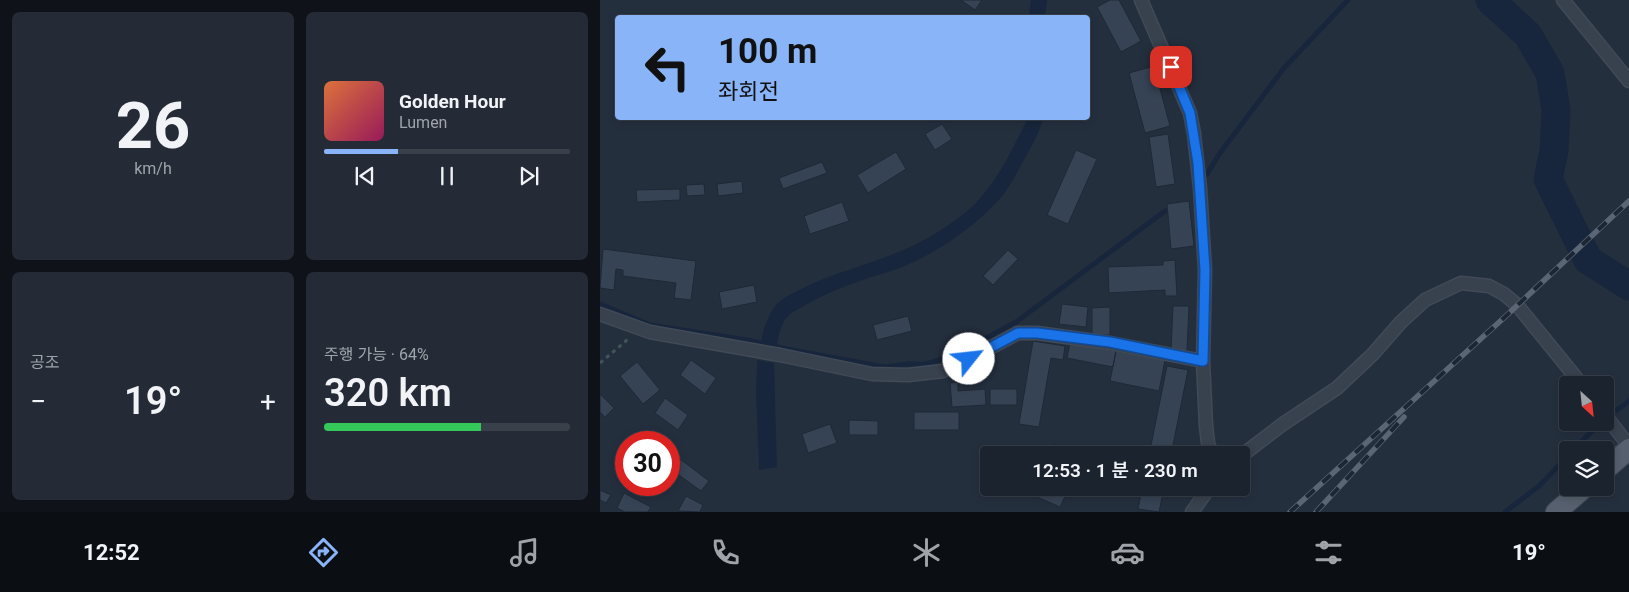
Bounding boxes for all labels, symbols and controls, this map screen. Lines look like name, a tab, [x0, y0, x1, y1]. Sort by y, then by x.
text: 100 m	[718, 31, 817, 72]
icon: left	[635, 35, 700, 100]
pin	[1150, 46, 1192, 88]
icon: arrive	[1157, 53, 1185, 81]
text: 좌회전	[718, 79, 779, 104]
text: 26	[116, 88, 190, 164]
text: Golden Hour	[399, 90, 506, 113]
text: Lumen	[399, 113, 447, 132]
text: km/h	[134, 159, 172, 178]
icon: previous	[351, 162, 379, 190]
icon: pause	[433, 162, 461, 190]
icon: next	[515, 162, 543, 190]
position arrow	[942, 332, 994, 384]
text: 주행 가능 · 64%	[324, 345, 429, 364]
text: 공조	[30, 353, 59, 372]
text: 320 km	[324, 371, 452, 415]
north arrow	[1559, 376, 1614, 431]
map controls	[1559, 376, 1614, 496]
text: 19°	[124, 379, 182, 423]
text: −	[30, 385, 46, 418]
text: +	[260, 385, 276, 418]
speed limit sign: 30	[615, 431, 680, 496]
button: layers	[1559, 441, 1614, 496]
text: 12:53 · 1 분 · 230 m	[1032, 459, 1198, 482]
icon: directions	[306, 535, 341, 570]
icon: music	[507, 535, 542, 570]
icon: phone	[708, 535, 743, 570]
icon: climate	[909, 535, 944, 570]
icon: car	[1110, 535, 1145, 570]
icon: filters	[1311, 535, 1346, 570]
text: 12:52	[83, 540, 140, 565]
text: 19°	[1512, 540, 1546, 565]

